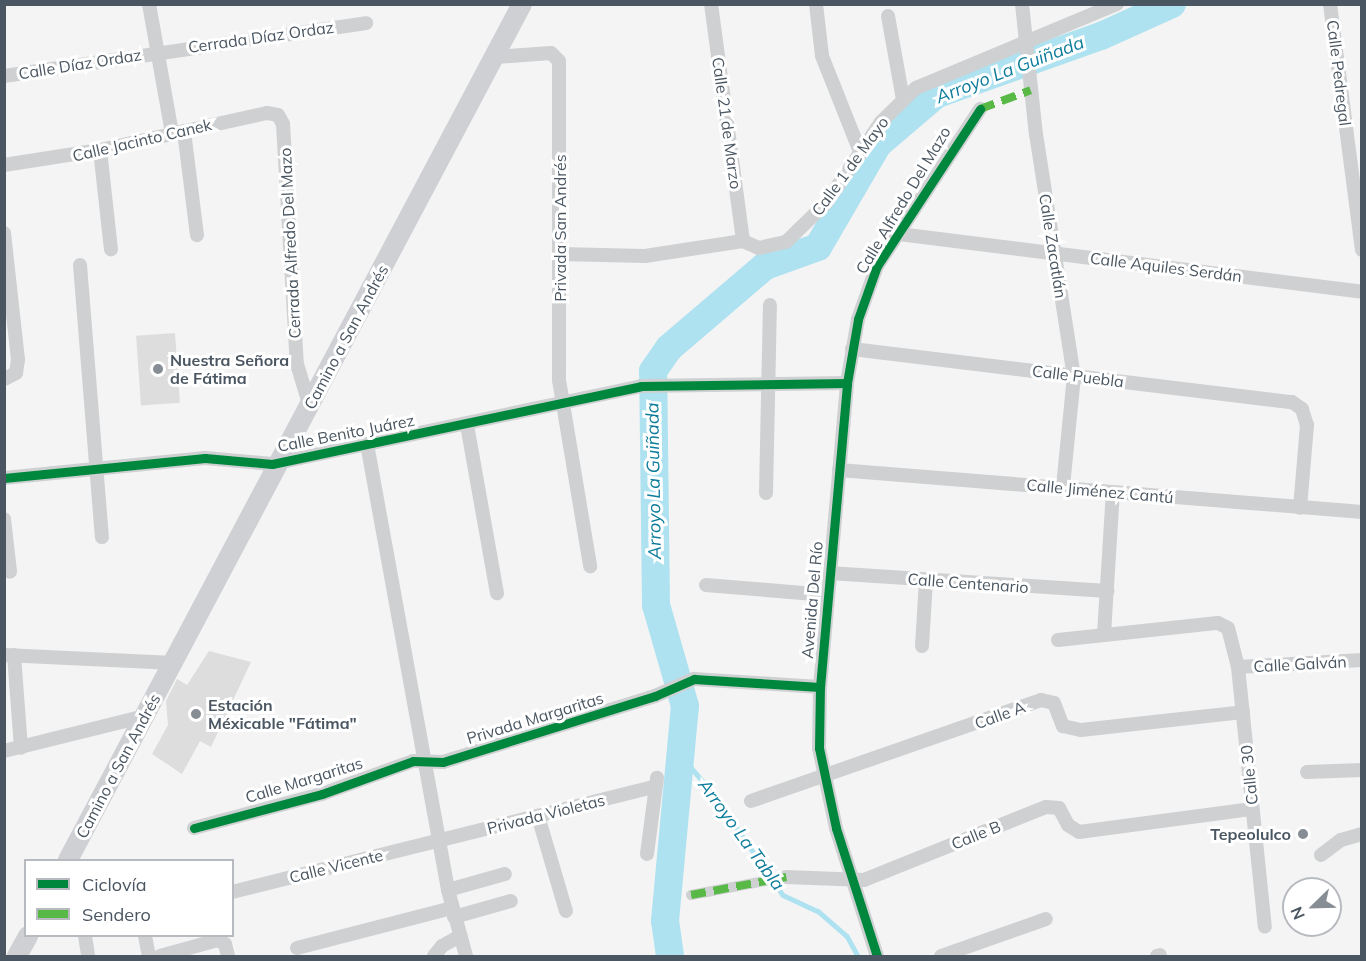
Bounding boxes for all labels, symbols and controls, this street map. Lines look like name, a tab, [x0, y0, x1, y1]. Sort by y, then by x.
street label: Cerrada Díaz Ordaz	[187, 17, 335, 57]
street label: Calle Pedregal	[1323, 19, 1355, 127]
water label: Arroyo La Guiñada	[933, 32, 1087, 108]
street label: Calle Díaz Ordaz	[17, 45, 143, 83]
street label: Calle 21 de Marzo	[708, 56, 746, 190]
street label: Calle 1 de Mayo	[808, 113, 892, 219]
street label: Calle Jacinto Canek	[71, 115, 213, 165]
street label: Calle Alfredo Del Mazo	[851, 123, 955, 277]
street label: Cerrada Alfredo Del Mazo	[275, 147, 305, 339]
street label: Privada San Andrés	[550, 154, 570, 302]
street label: Calle Zacatlán	[1035, 192, 1071, 300]
street label: Calle Aquiles Serdán	[1089, 248, 1243, 286]
street label: Camino a San Andrés	[300, 262, 392, 412]
place label: Nuestra Señora de Fátima	[170, 350, 289, 388]
street label: Calle Puebla	[1031, 361, 1125, 391]
marker: Nuestra Señora de Fátima	[151, 362, 165, 376]
water label: Arroyo La Guiñada	[642, 402, 666, 560]
street label: Calle Benito Juárez	[276, 410, 416, 456]
street label: Calle Jiménez Cantú	[1026, 475, 1174, 507]
street label: Avenida Del Río	[797, 541, 827, 659]
street label: Calle Centenario	[907, 569, 1029, 597]
street label: Calle Galván	[1253, 652, 1347, 676]
street label: Privada Margaritas	[464, 688, 606, 748]
street label: Camino a San Andrés	[72, 691, 164, 841]
place label: Estación Méxicable "Fátima"	[208, 695, 357, 733]
street label: Calle A	[972, 697, 1028, 733]
marker: Estación Méxicable "Fátima"	[189, 707, 203, 721]
street label: Calle 30	[1236, 744, 1262, 806]
street label: Calle Margaritas	[243, 753, 365, 807]
water label: Arroyo La Tabla	[693, 775, 789, 895]
street label: Privada Violetas	[485, 790, 607, 838]
street label: Calle B	[948, 816, 1004, 854]
place label: Tepeolulco	[1210, 824, 1291, 844]
marker: Tepeolulco	[1296, 827, 1310, 841]
street label: Calle Vicente	[287, 845, 385, 887]
legend	[24, 859, 234, 937]
text: Ciclovía	[82, 873, 147, 896]
north arrow	[1282, 877, 1342, 937]
text: Sendero	[82, 903, 151, 926]
text: N	[1286, 904, 1309, 923]

